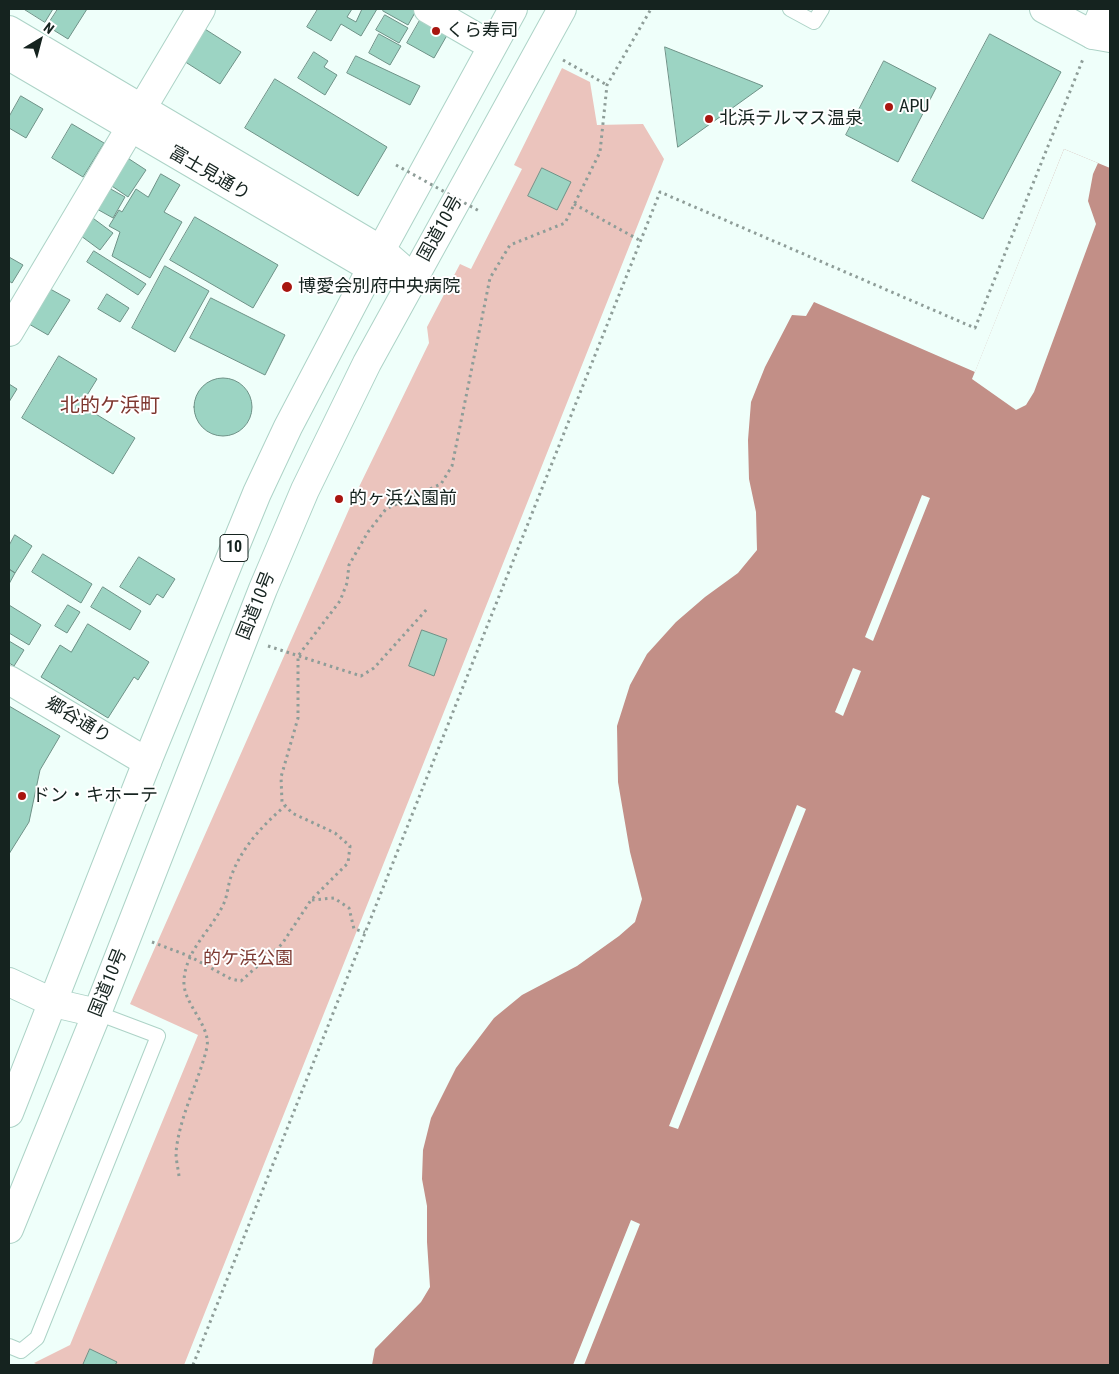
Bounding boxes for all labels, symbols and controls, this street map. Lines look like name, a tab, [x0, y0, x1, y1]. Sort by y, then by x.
north arrow	[15, 15, 65, 65]
text: N	[41, 19, 57, 37]
place label: くら寿司	[446, 20, 518, 42]
marker: くら寿司	[430, 25, 442, 37]
place label: APU	[899, 96, 929, 118]
marker: APU	[883, 101, 895, 113]
place label: 北浜テルマス温泉	[719, 108, 863, 130]
marker: 北浜テルマス温泉	[703, 113, 715, 125]
street label: 富士見通り	[165, 142, 253, 206]
street label: 国道10号	[414, 192, 468, 266]
place label: 博愛会別府中央病院	[298, 276, 460, 298]
marker: 博愛会別府中央病院	[280, 280, 294, 294]
district label: 北的ケ浜町	[60, 395, 160, 419]
place label: 的ヶ浜公園前	[349, 488, 457, 510]
marker: 的ヶ浜公園前	[333, 493, 345, 505]
road number: 10	[220, 534, 248, 562]
street label: 国道10号	[234, 569, 280, 643]
street label: 郷谷通り	[42, 693, 114, 749]
place label: ドン・キホーテ	[32, 785, 158, 807]
marker: ドン・キホーテ	[16, 790, 28, 802]
street label: 国道10号	[86, 946, 132, 1020]
park label: 的ケ浜公園	[203, 948, 293, 970]

